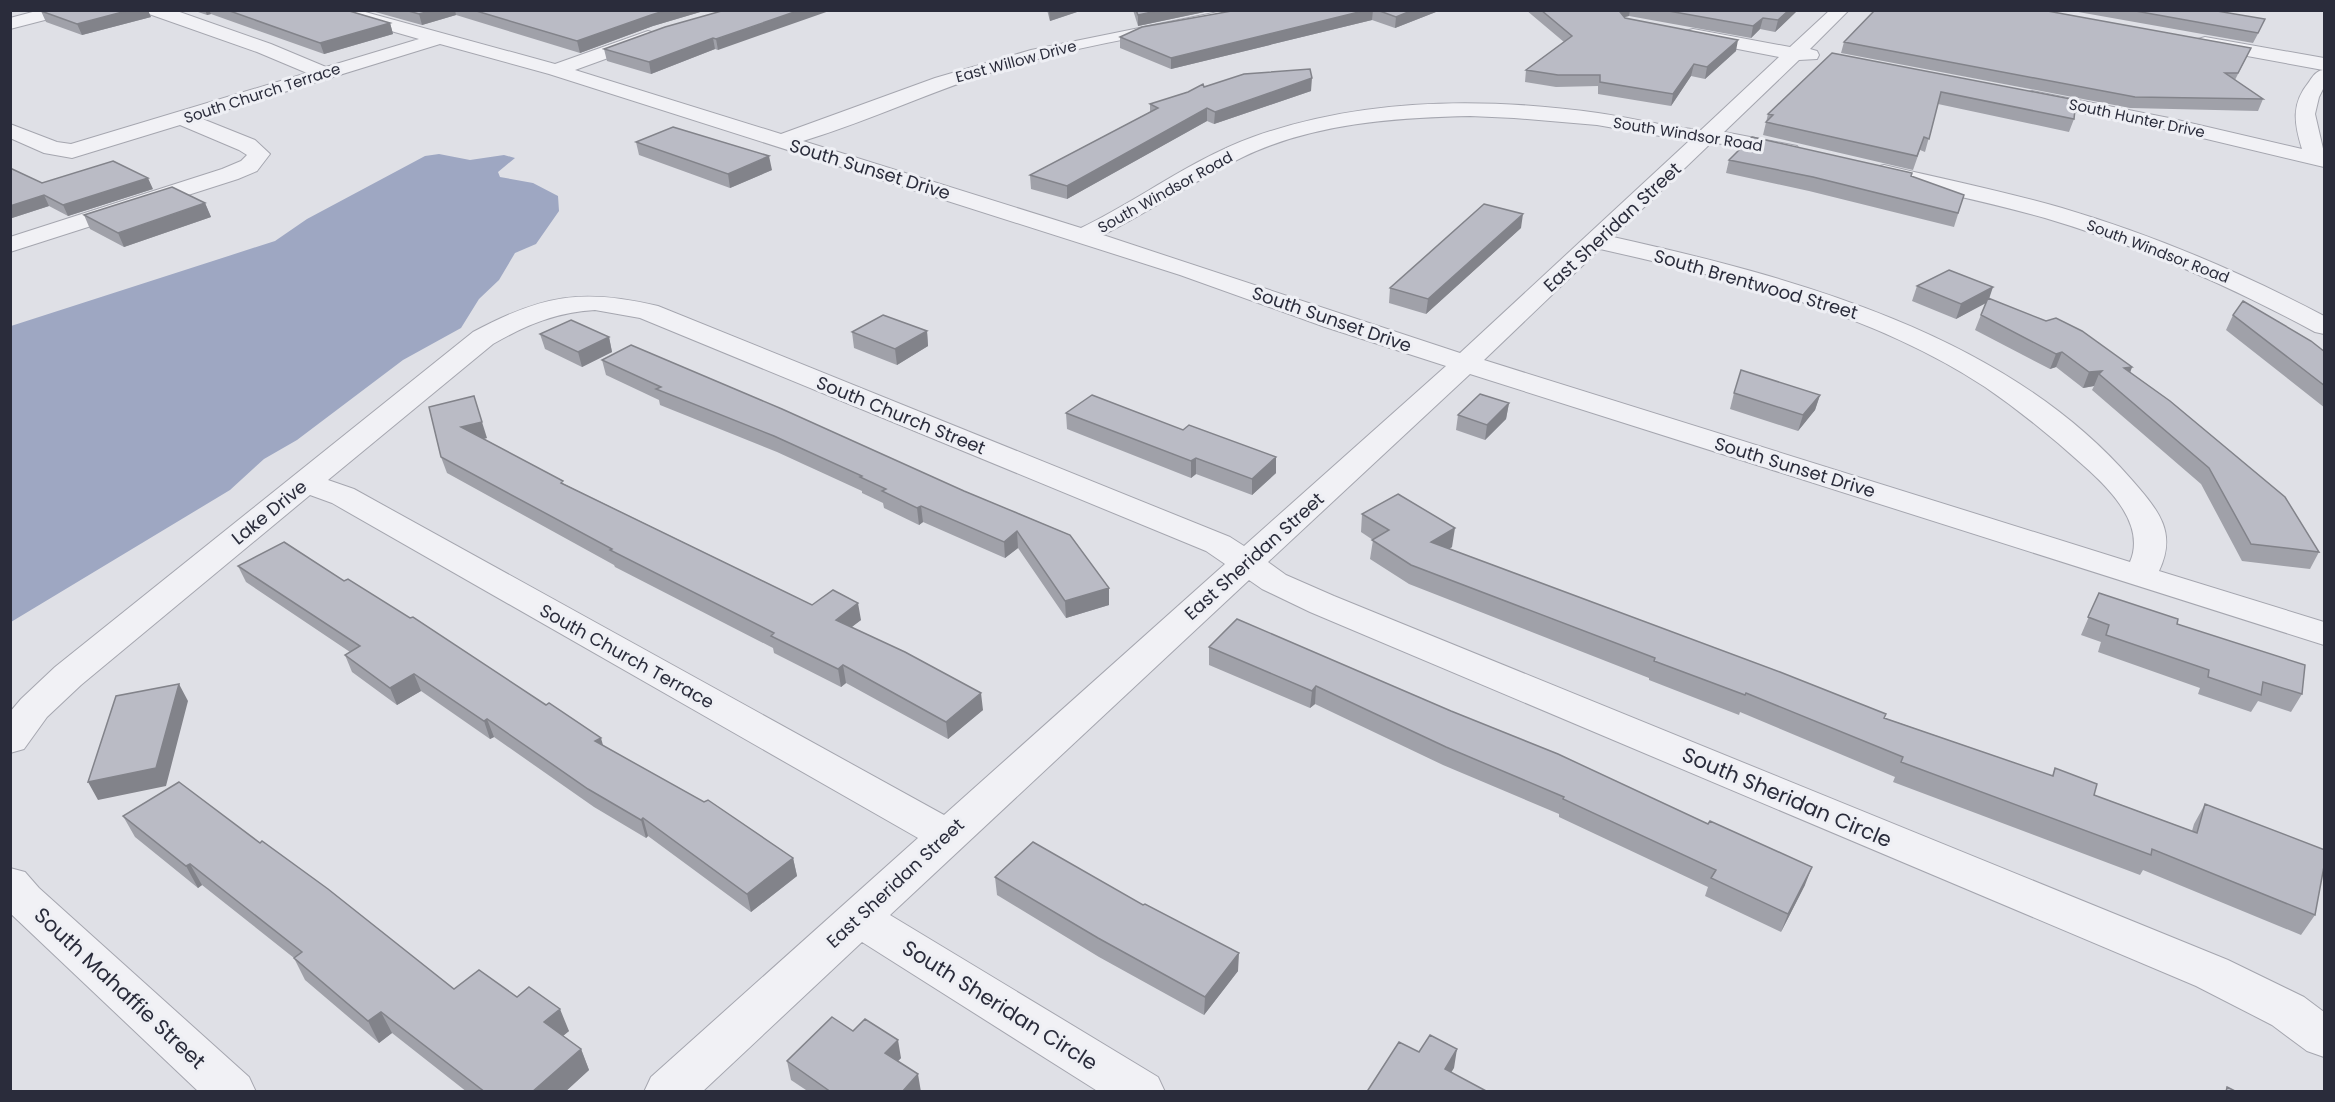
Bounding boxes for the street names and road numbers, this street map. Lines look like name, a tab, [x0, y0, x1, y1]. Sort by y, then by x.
street label: East Willow Drive	[953, 35, 1079, 87]
street label: South Church Terrace	[181, 58, 343, 128]
street label: South Hunter Drive	[2067, 93, 2207, 143]
street label: South Windsor Road	[1612, 112, 1764, 156]
street label: South Sunset Drive	[786, 133, 954, 205]
street label: South Windsor Road	[1094, 146, 1236, 238]
street label: East Sheridan Street	[1538, 157, 1686, 297]
street label: South Windsor Road	[2084, 214, 2232, 288]
street label: South Brentwood Street	[1651, 243, 1861, 325]
street label: South Sunset Drive	[1249, 280, 1415, 358]
street label: South Church Street	[813, 370, 989, 460]
street label: South Sunset Drive	[1711, 431, 1879, 503]
street label: Lake Drive	[226, 474, 312, 550]
street label: East Sheridan Street	[1179, 487, 1329, 625]
street label: South Church Terrace	[535, 598, 719, 714]
street label: South Sheridan Circle	[1678, 740, 1896, 854]
street label: East Sheridan Street	[821, 813, 969, 953]
street label: South Mahaffie Street	[28, 901, 212, 1075]
street label: South Sheridan Circle	[897, 933, 1103, 1077]

